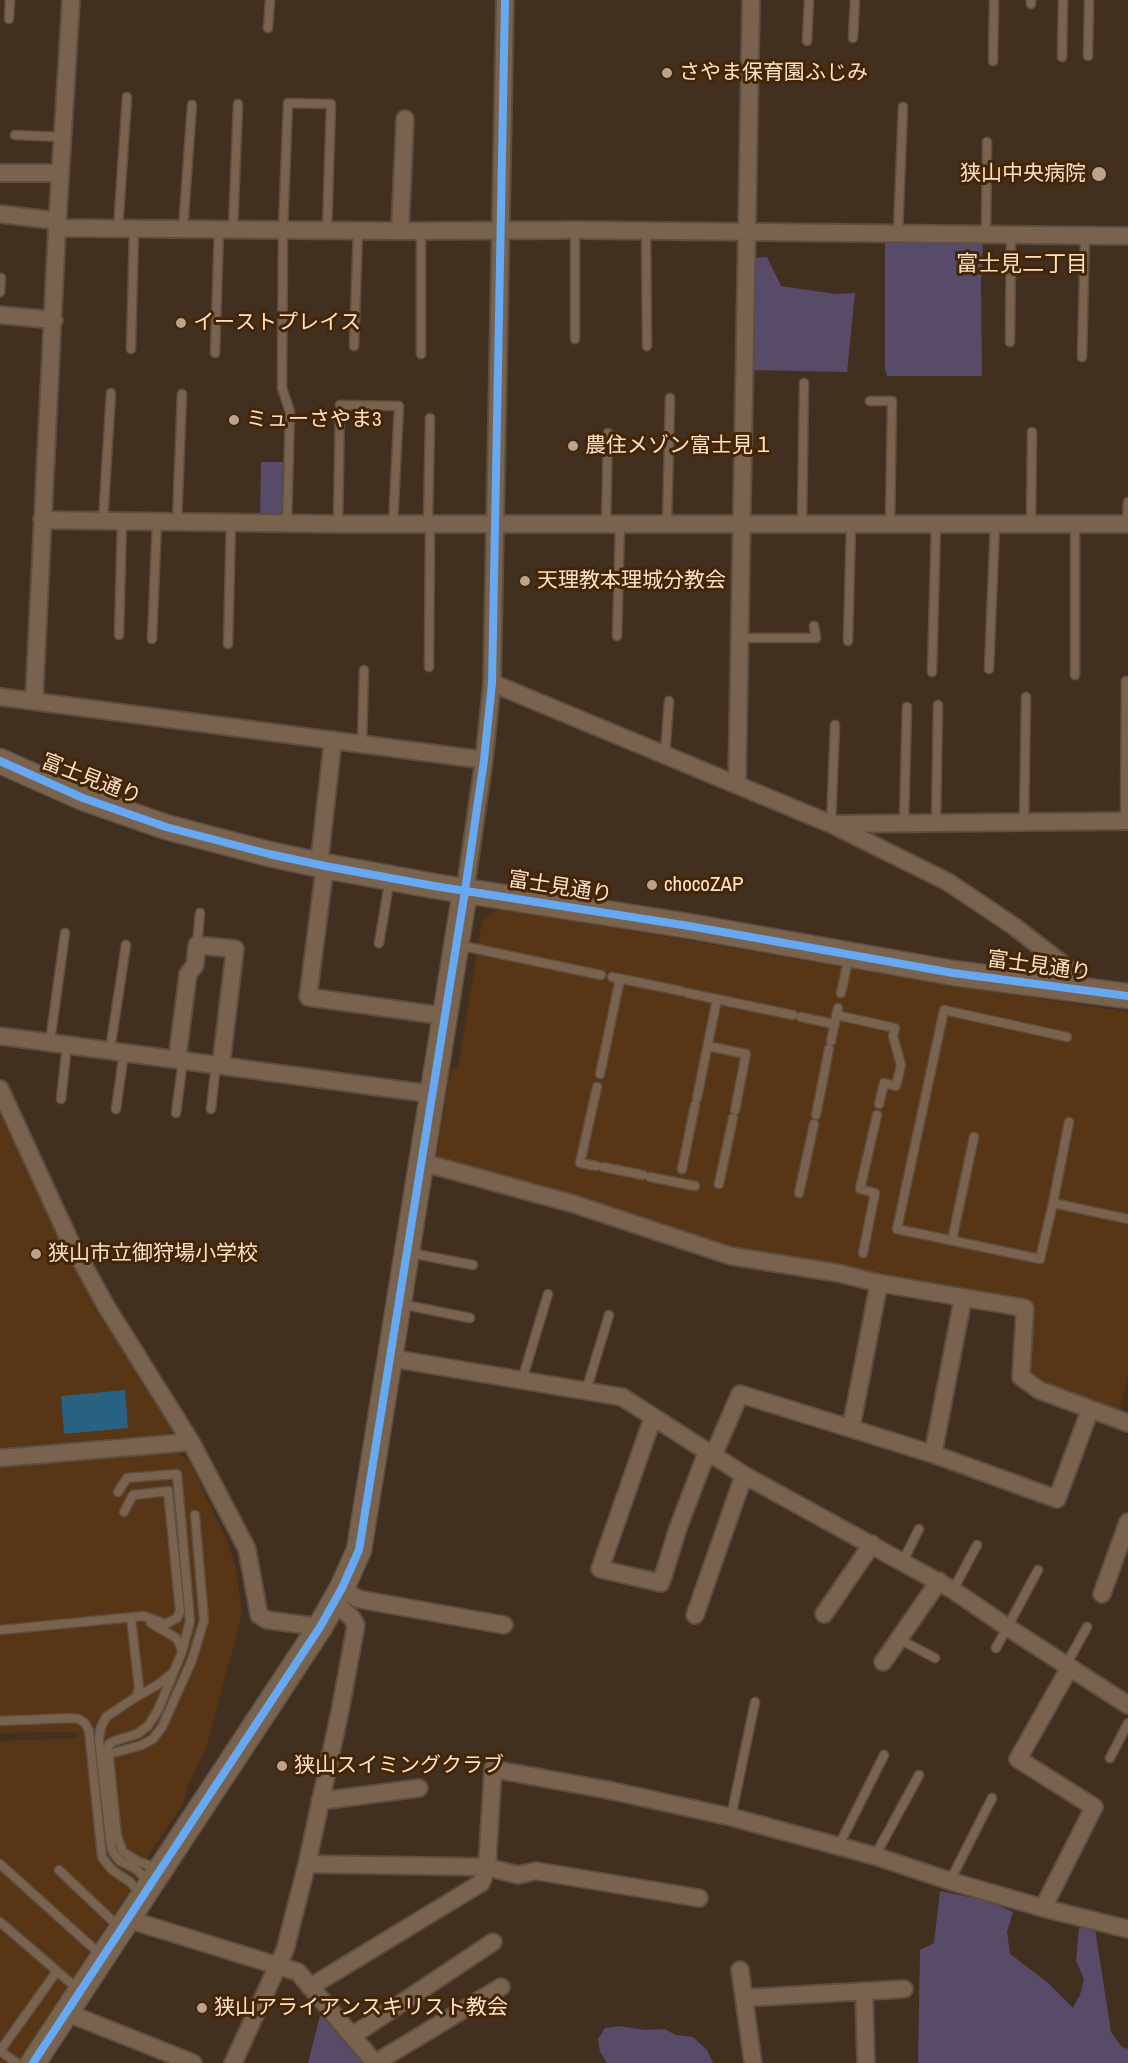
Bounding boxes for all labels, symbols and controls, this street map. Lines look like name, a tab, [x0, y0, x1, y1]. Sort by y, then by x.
place label: さやま保育園ふじみ	[679, 60, 868, 86]
marker: さやま保育園ふじみ	[660, 66, 674, 80]
place label: 狭山中央病院	[960, 161, 1086, 187]
marker: 狭山中央病院	[1090, 165, 1108, 183]
district label: 富士見二丁目	[956, 252, 1088, 278]
place label: イーストプレイス	[193, 310, 361, 336]
marker: イーストプレイス	[174, 316, 188, 330]
place label: ミューさやま3	[246, 407, 382, 433]
marker: ミューさやま3	[227, 413, 241, 427]
place label: 農住メゾン富士見１	[585, 433, 774, 459]
marker: 農住メゾン富士見１	[566, 439, 580, 453]
place label: 天理教本理城分教会	[537, 568, 726, 594]
marker: 天理教本理城分教会	[518, 574, 532, 588]
street label: 富士見通り	[37, 749, 145, 811]
street label: 富士見通り	[506, 867, 614, 909]
place label: chocoZAP	[664, 872, 743, 898]
marker: chocoZAP	[645, 878, 659, 892]
street label: 富士見通り	[985, 947, 1093, 987]
place label: 狭山市立御狩場小学校	[48, 1241, 258, 1267]
marker: 狭山市立御狩場小学校	[29, 1247, 43, 1261]
place label: 狭山スイミングクラブ	[294, 1753, 504, 1779]
marker: 狭山スイミングクラブ	[275, 1759, 289, 1773]
place label: 狭山アライアンスキリスト教会	[214, 1995, 508, 2021]
marker: 狭山アライアンスキリスト教会	[195, 2001, 209, 2015]

